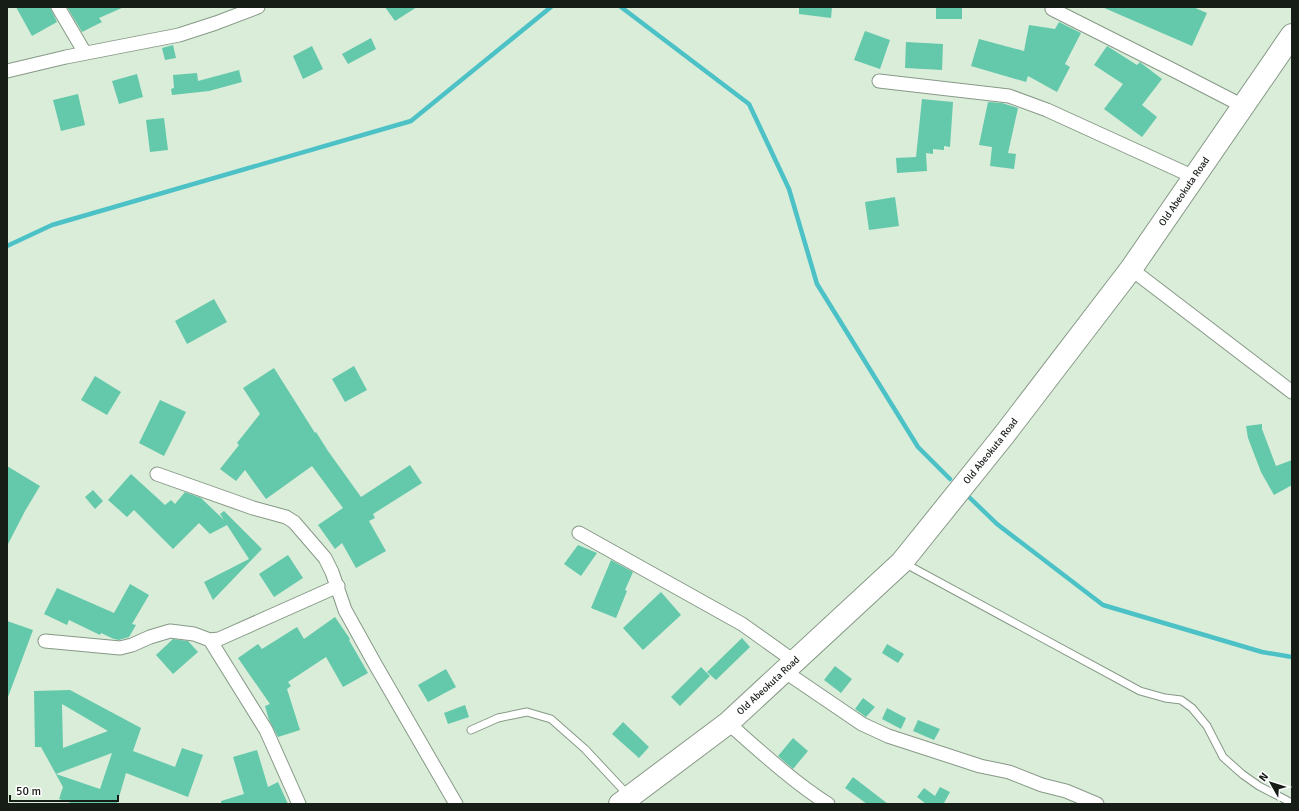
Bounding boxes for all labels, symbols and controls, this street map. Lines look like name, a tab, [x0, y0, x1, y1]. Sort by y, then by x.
street label: Old Abeokuta Road	[1156, 155, 1212, 228]
street label: Old Abeokuta Road	[961, 416, 1021, 487]
street label: Old Abeokuta Road	[734, 654, 802, 718]
north arrow	[1251, 763, 1291, 803]
text: N	[1256, 770, 1271, 784]
scale bar	[10, 777, 118, 803]
text: 50 m	[16, 784, 41, 799]

